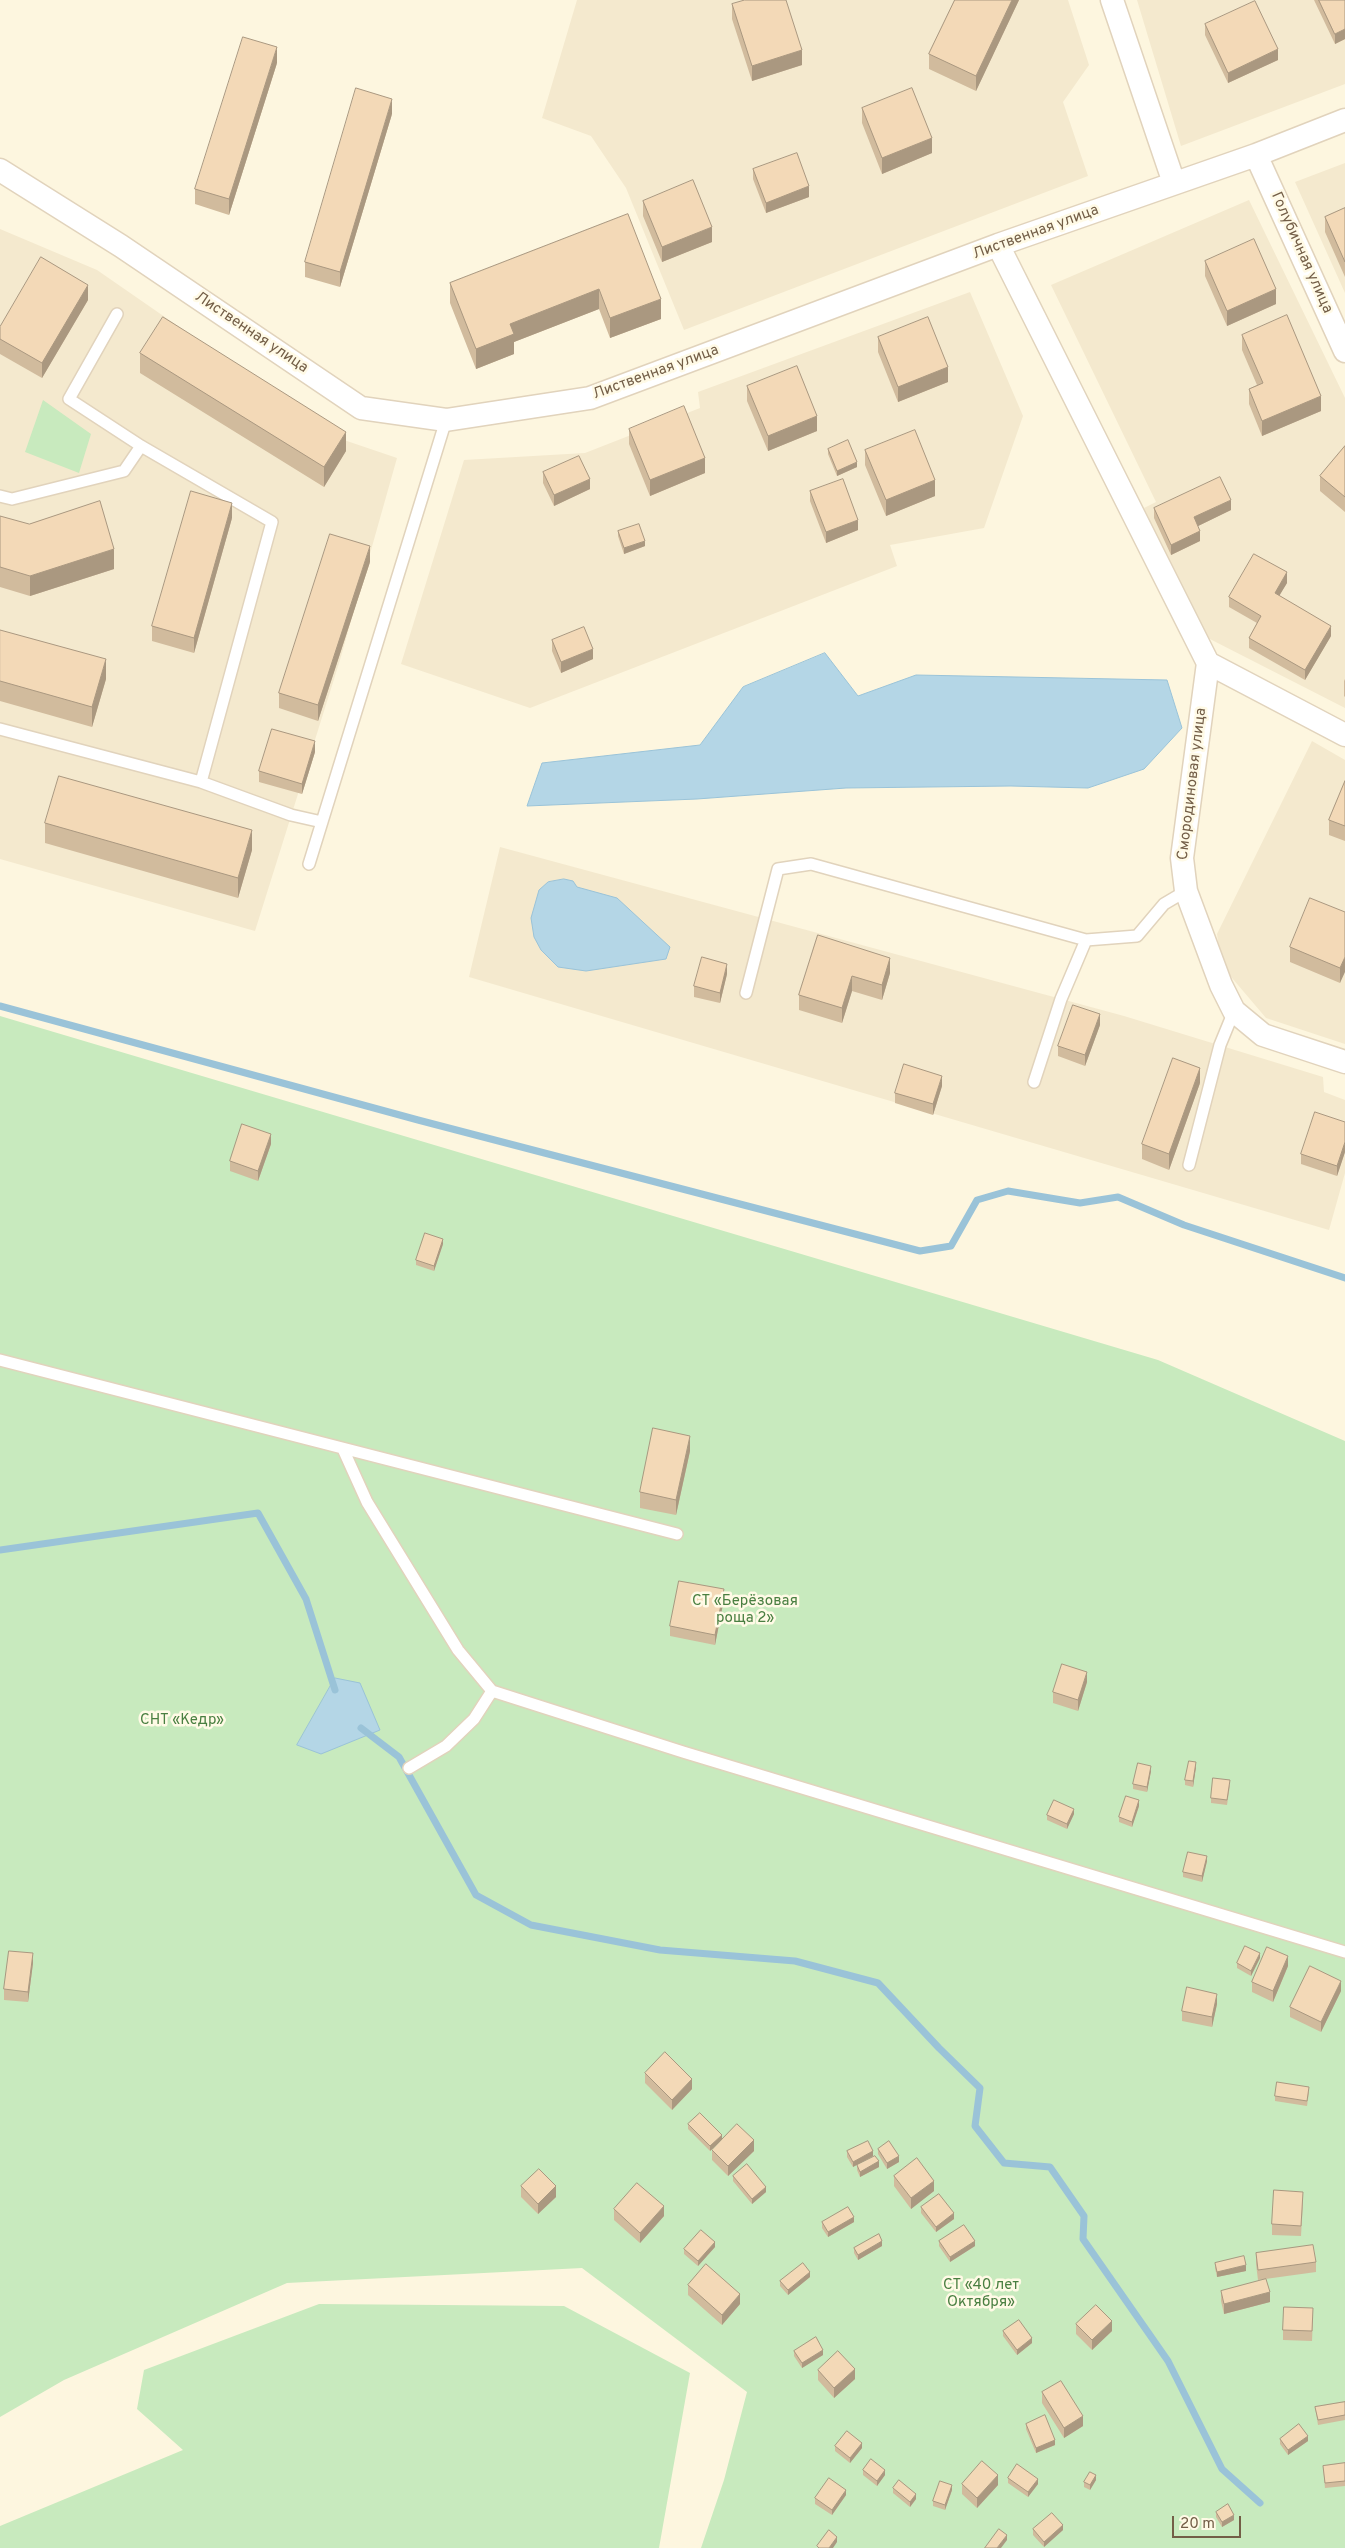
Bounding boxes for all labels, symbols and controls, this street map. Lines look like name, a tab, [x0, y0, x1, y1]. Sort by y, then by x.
street label: Голубичная улица	[1266, 190, 1336, 316]
street label: Лиственная улица	[971, 202, 1101, 264]
street label: Лиственная улица	[191, 288, 311, 378]
street label: Лиственная улица	[591, 342, 721, 404]
street label: Смородиновая улица	[1175, 707, 1211, 861]
park label: СТ «Берёзовая роща 2»	[692, 1593, 798, 1628]
park label: СНТ «Кедр»	[140, 1712, 224, 1730]
park label: СТ «40 лет Октября»	[943, 2277, 1019, 2312]
scale bar	[1175, 2506, 1244, 2538]
text: 20 m	[1180, 2515, 1215, 2534]

